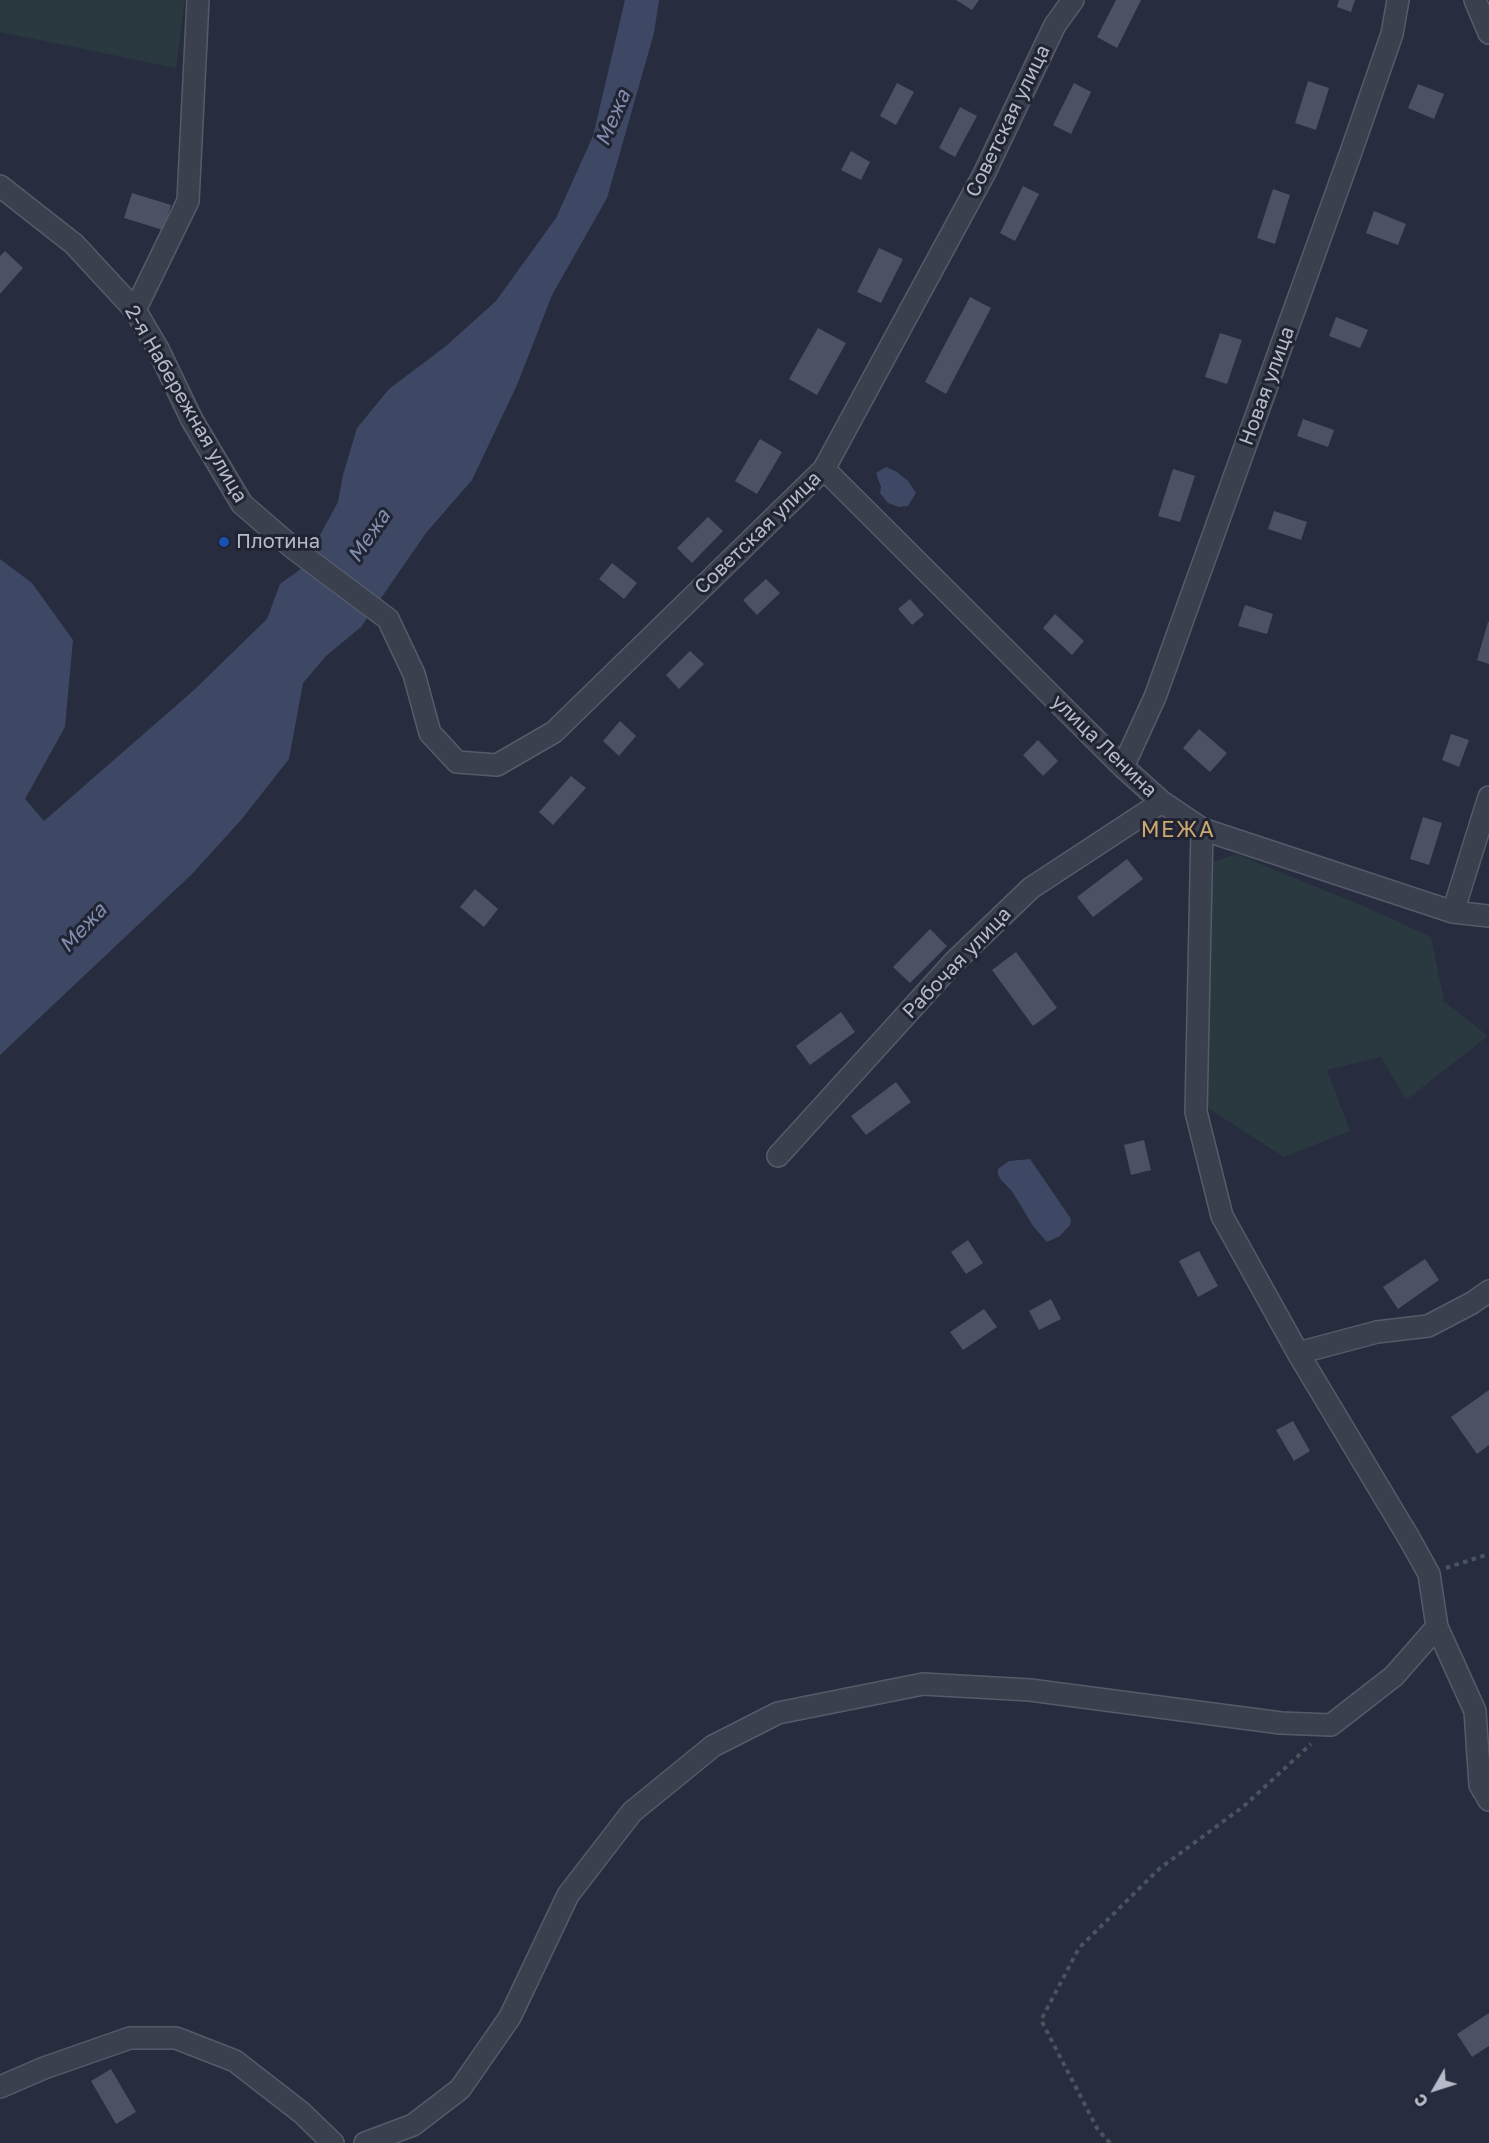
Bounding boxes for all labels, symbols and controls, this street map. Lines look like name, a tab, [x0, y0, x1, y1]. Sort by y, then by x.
street label: Советская улица	[961, 41, 1055, 201]
water label: Межа	[590, 86, 636, 150]
street label: 2-я Набережная улица	[120, 301, 252, 507]
street label: Новая улица	[1234, 323, 1300, 449]
street label: Советская улица	[690, 467, 826, 599]
water label: Межа	[342, 505, 396, 567]
place label: Плотина	[236, 530, 320, 554]
marker: Плотина	[217, 535, 231, 549]
street label: улица Ленина	[1046, 690, 1162, 802]
district label: МЕЖА	[1141, 817, 1215, 843]
water label: Межа	[54, 898, 112, 958]
street label: Рабочая улица	[898, 902, 1016, 1024]
north arrow	[1405, 2059, 1465, 2119]
text: С	[1410, 2090, 1432, 2111]

